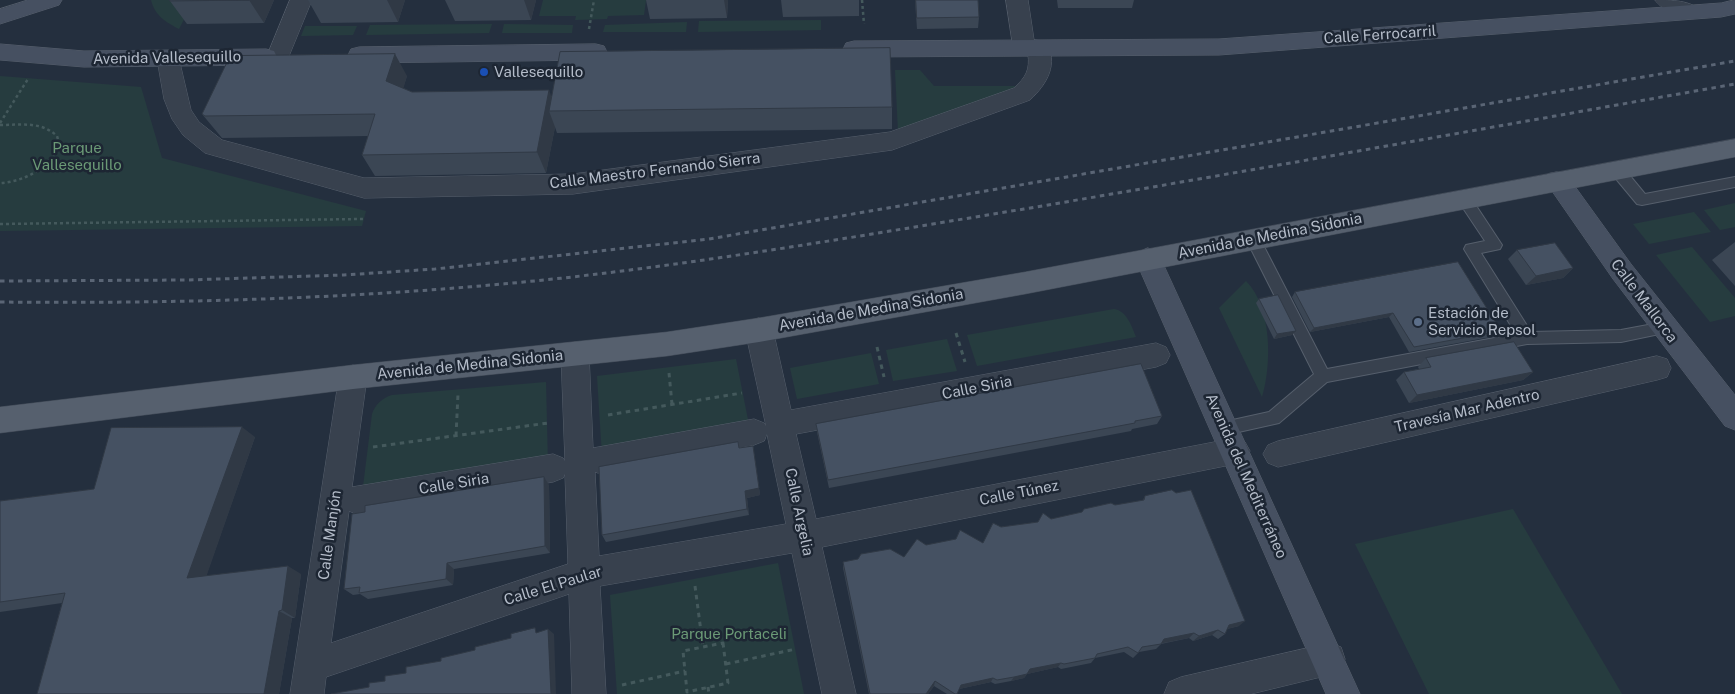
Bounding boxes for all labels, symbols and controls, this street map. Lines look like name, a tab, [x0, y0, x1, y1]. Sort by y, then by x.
street label: Calle Ferrocarril	[1323, 22, 1437, 48]
street label: Avenida Vallesequillo	[93, 48, 241, 68]
place label: Vallesequillo	[494, 63, 583, 81]
marker: Vallesequillo	[478, 66, 490, 78]
park label: Parque Vallesequillo	[32, 139, 122, 174]
street label: Calle Maestro Fernando Sierra	[549, 149, 761, 193]
street label: Avenida de Medina Sidonia	[1177, 209, 1363, 263]
street label: Calle Mallorca	[1607, 256, 1681, 346]
street label: Avenida de Medina Sidonia	[777, 285, 965, 335]
place label: Estación de Servicio Repsol	[1428, 304, 1536, 339]
marker: Estación de Servicio Repsol	[1412, 316, 1424, 328]
street label: Avenida de Medina Sidonia	[376, 346, 564, 384]
street label: Calle Siria	[940, 372, 1014, 404]
street label: Travesía Mar Adentro	[1393, 386, 1541, 436]
street label: Avenida del Mediterráneo	[1201, 391, 1291, 561]
street label: Calle Argelia	[781, 466, 817, 558]
street label: Calle Siria	[418, 470, 490, 498]
street label: Calle Túnez	[978, 477, 1060, 509]
street label: Calle Manjón	[315, 489, 345, 581]
street label: Calle El Paular	[502, 563, 604, 609]
park label: Parque Portaceli	[671, 625, 787, 643]

